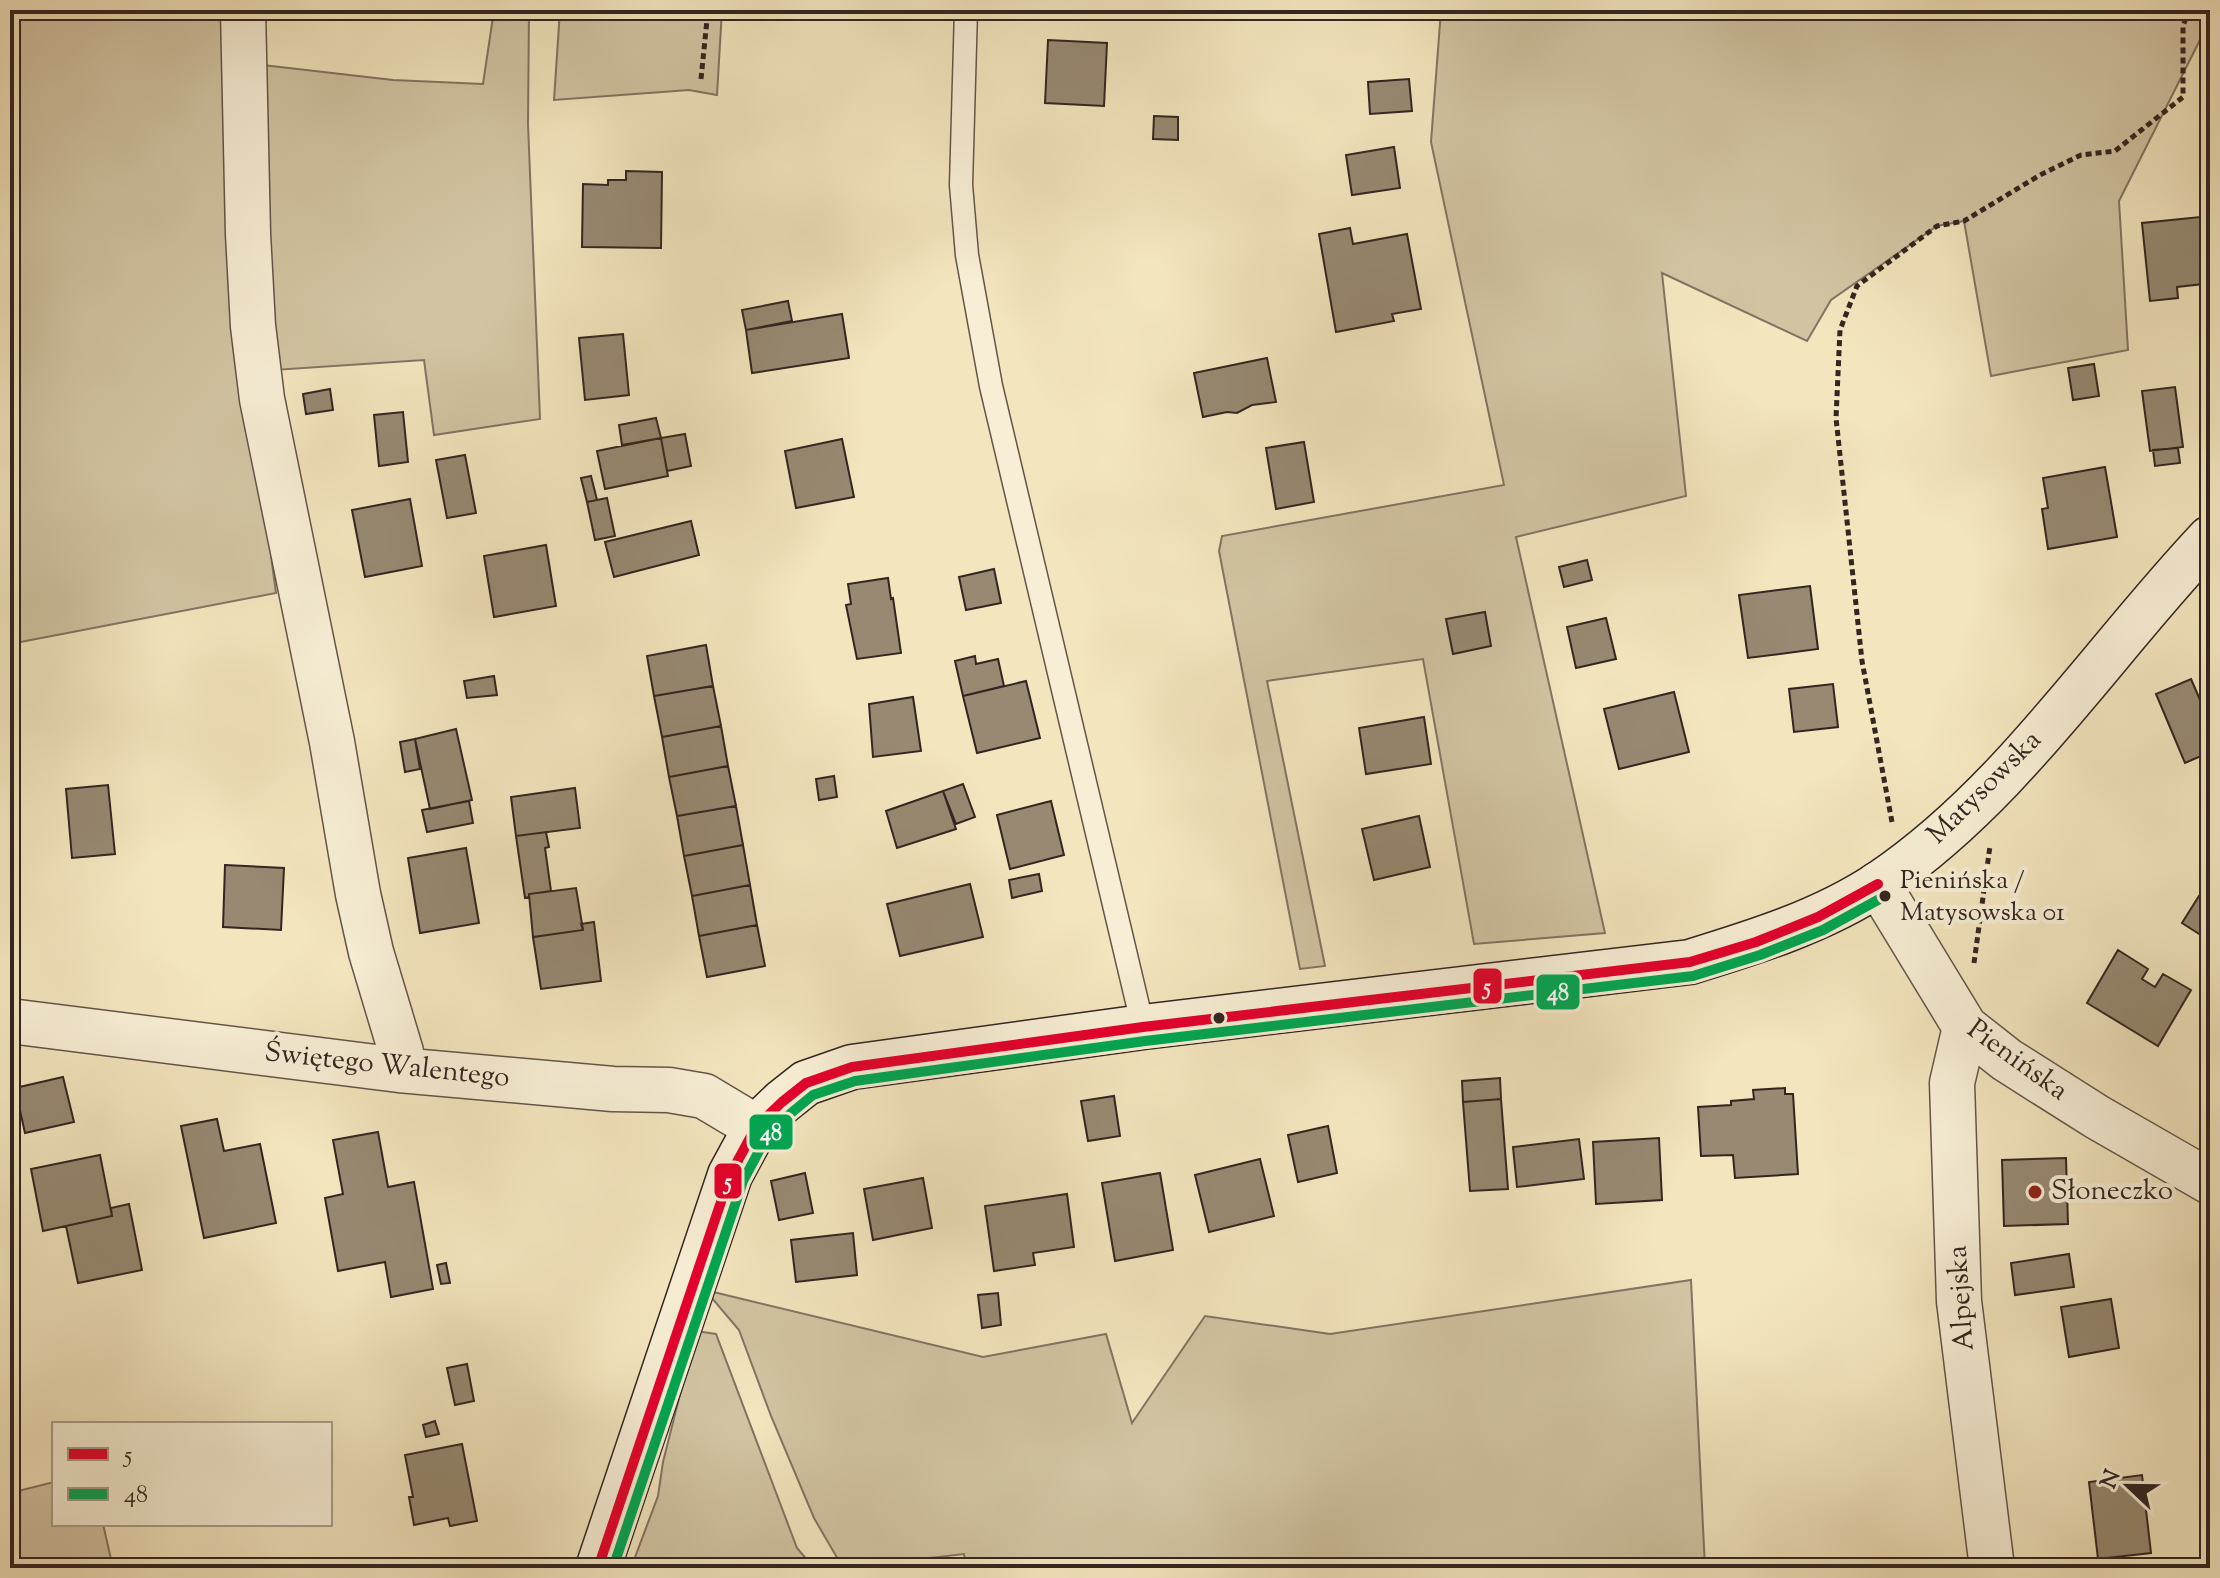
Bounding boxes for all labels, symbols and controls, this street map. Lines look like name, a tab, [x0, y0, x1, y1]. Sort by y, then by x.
street label: Matysowska	[1919, 722, 2051, 854]
place label: Pienińska / Matysowska 01	[1900, 863, 2065, 932]
marker: Pienińska / Matysowska 01	[1877, 888, 1893, 904]
line badge: 5	[1472, 967, 1503, 1005]
text: 5	[1481, 973, 1491, 1005]
line badge: 48	[1535, 973, 1581, 1011]
text: 48	[1546, 979, 1569, 1011]
unlabelled marker	[1211, 1010, 1227, 1026]
street label: Pienińska	[1958, 1011, 2076, 1111]
street label: Świętego Walentego	[262, 1033, 512, 1099]
line badge: 48	[748, 1113, 794, 1151]
text: 48	[759, 1119, 782, 1151]
line badge: 5	[713, 1162, 743, 1200]
text: 5	[722, 1168, 732, 1200]
place label: Słoneczko	[2051, 1172, 2173, 1212]
marker: Słoneczko	[2026, 1183, 2044, 1201]
street label: Alpejska	[1938, 1244, 1986, 1352]
legend	[52, 1422, 332, 1526]
text: 5	[122, 1439, 132, 1473]
north arrow	[2088, 1446, 2168, 1526]
text: N	[2094, 1465, 2131, 1494]
text: 48	[124, 1479, 148, 1513]

